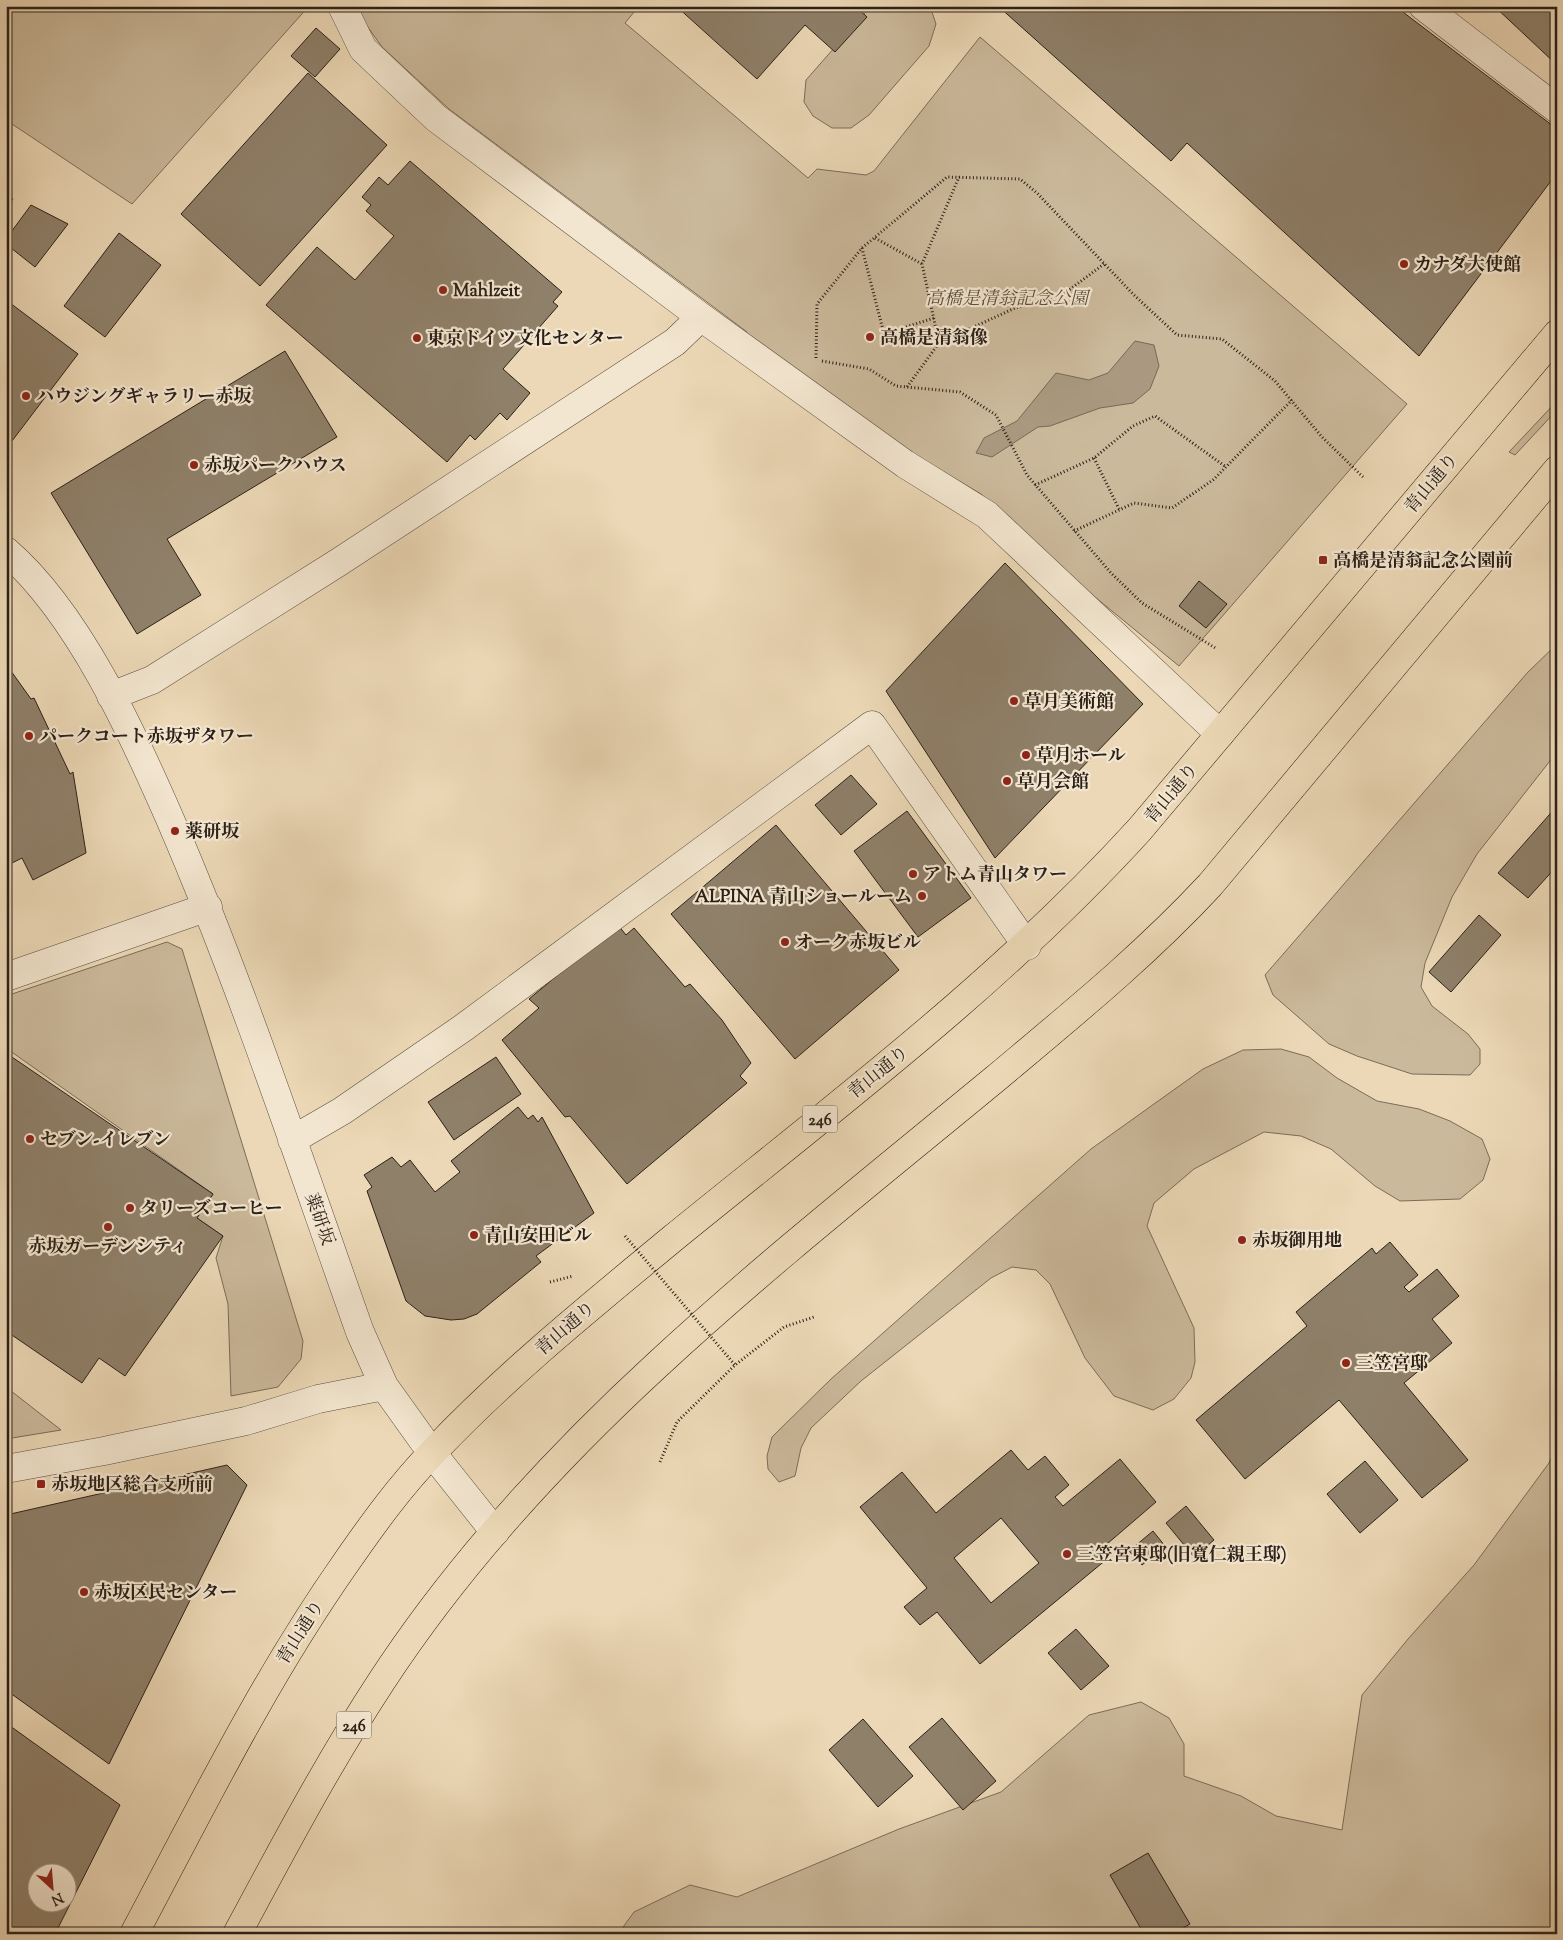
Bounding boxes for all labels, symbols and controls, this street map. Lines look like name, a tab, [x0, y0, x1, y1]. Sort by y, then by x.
place label: カナダ大使館	[1414, 253, 1521, 279]
marker: カナダ大使館	[1398, 258, 1410, 270]
place label: Mahlzeit	[453, 279, 521, 305]
marker: Mahlzeit	[437, 284, 449, 296]
park label: 高橋是清翁記念公園	[926, 287, 1091, 313]
place label: 高橋是清翁像	[880, 326, 988, 352]
place label: 東京ドイツ文化センター	[427, 327, 623, 353]
marker: 高橋是清翁像	[864, 331, 876, 343]
marker: 東京ドイツ文化センター	[411, 332, 423, 344]
place label: ハウジングギャラリー赤坂	[36, 385, 252, 411]
marker: ハウジングギャラリー赤坂	[20, 390, 32, 402]
street label: 青山通り	[1399, 448, 1466, 520]
place label: 赤坂パークハウス	[204, 454, 346, 480]
marker: 赤坂パークハウス	[188, 459, 200, 471]
place label: 高橋是清翁記念公園前	[1333, 549, 1513, 575]
marker: 高橋是清翁記念公園前	[1317, 554, 1329, 566]
place label: 草月美術館	[1024, 690, 1114, 716]
marker: 草月美術館	[1008, 695, 1020, 707]
place label: パークコート赤坂ザタワー	[39, 725, 254, 751]
marker: パークコート赤坂ザタワー	[23, 730, 35, 742]
place label: 草月ホール	[1036, 744, 1126, 770]
marker: 草月ホール	[1020, 749, 1032, 761]
street label: 青山通り	[1139, 758, 1206, 830]
place label: 草月会館	[1017, 770, 1089, 796]
marker: 草月会館	[1001, 775, 1013, 787]
place label: 薬研坂	[185, 820, 240, 846]
marker: 薬研坂	[169, 825, 181, 837]
place label: アトム青山タワー	[923, 863, 1067, 889]
marker: アトム青山タワー	[907, 868, 919, 880]
place label: ALPINA 青山ショールーム	[695, 885, 912, 911]
marker: ALPINA 青山ショールーム	[916, 890, 928, 902]
place label: オーク赤坂ビル	[795, 931, 921, 957]
marker: オーク赤坂ビル	[779, 936, 791, 948]
street label: 青山通り	[843, 1041, 915, 1106]
road number: 246	[802, 1106, 838, 1132]
place label: セブン-イレブン	[40, 1128, 171, 1154]
marker: セブン-イレブン	[24, 1133, 36, 1145]
street label: 薬研坂	[297, 1190, 340, 1250]
place label: タリーズコーヒー	[140, 1197, 282, 1223]
marker: タリーズコーヒー	[124, 1202, 136, 1214]
marker: 赤坂ガーデンシティ	[102, 1221, 114, 1233]
place label: 青山安田ビル	[484, 1224, 592, 1250]
marker: 青山安田ビル	[468, 1229, 480, 1241]
place label: 赤坂御用地	[1252, 1229, 1342, 1255]
marker: 赤坂御用地	[1236, 1234, 1248, 1246]
place label: 赤坂ガーデンシティ	[28, 1235, 188, 1261]
street label: 青山通り	[531, 1296, 602, 1363]
place label: 三笠宮邸	[1356, 1352, 1428, 1378]
marker: 三笠宮邸	[1340, 1357, 1352, 1369]
place label: 赤坂地区総合支所前	[51, 1473, 213, 1499]
marker: 赤坂地区総合支所前	[35, 1478, 47, 1490]
place label: 三笠宮東邸(旧寬仁親王邸)	[1077, 1543, 1287, 1569]
marker: 三笠宮東邸(旧寬仁親王邸)	[1061, 1548, 1073, 1560]
place label: 赤坂区民センター	[94, 1581, 237, 1607]
marker: 赤坂区民センター	[78, 1586, 90, 1598]
street label: 青山通り	[272, 1596, 332, 1670]
road number: 246	[336, 1712, 372, 1738]
north arrow	[28, 1862, 78, 1912]
text: N	[47, 1886, 66, 1909]

